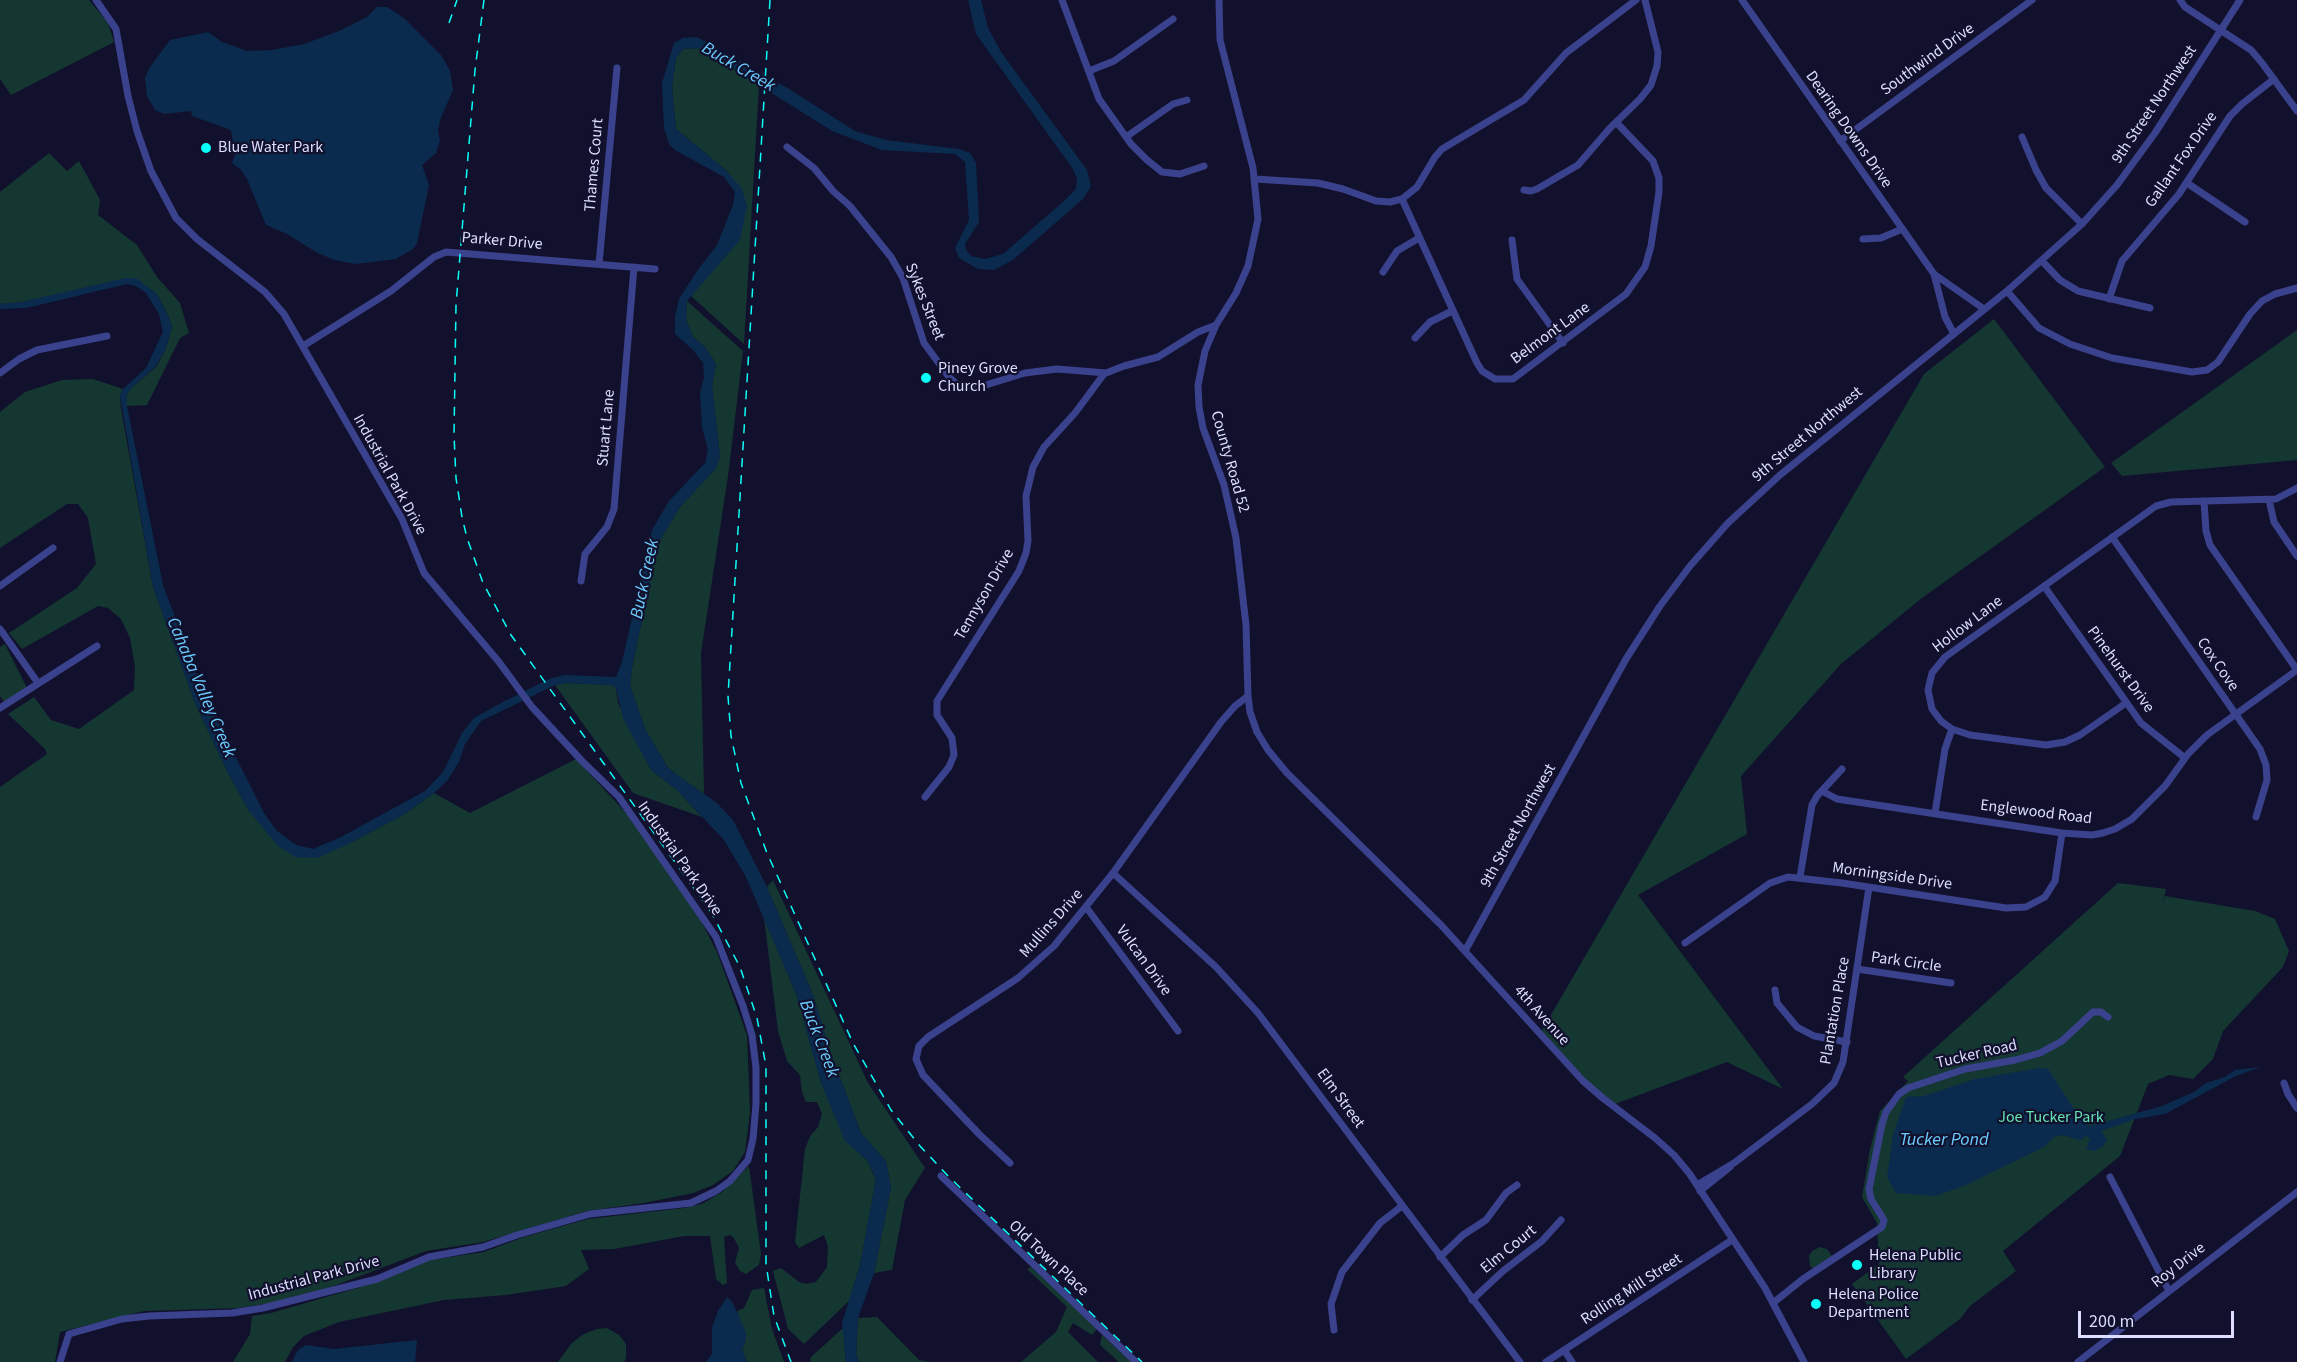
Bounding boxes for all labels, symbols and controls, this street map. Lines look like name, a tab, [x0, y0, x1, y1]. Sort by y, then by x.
street label: Southwind Drive	[1877, 20, 1979, 100]
water label: Buck Creek	[697, 38, 779, 98]
street label: 9th Street Northwest	[2108, 42, 2202, 168]
street label: Dearing Downs Drive	[1800, 68, 1896, 192]
street label: Gallant Fox Drive	[2142, 108, 2222, 212]
street label: Thames Court	[581, 117, 609, 213]
place label: Blue Water Park	[218, 138, 323, 158]
marker: Blue Water Park	[199, 141, 213, 155]
street label: Parker Drive	[461, 229, 543, 255]
street label: Sykes Street	[900, 261, 948, 343]
street label: Belmont Lane	[1508, 299, 1594, 369]
place label: Piney Grove Church	[938, 359, 1018, 397]
marker: Piney Grove Church	[919, 371, 933, 385]
street label: 9th Street Northwest	[1749, 383, 1867, 487]
street label: Stuart Lane	[594, 389, 620, 467]
street label: County Road 52	[1205, 409, 1253, 515]
street label: Industrial Park Drive	[348, 411, 430, 539]
water label: Buck Creek	[627, 537, 665, 621]
street label: Tennyson Drive	[951, 546, 1019, 644]
street label: Hollow Lane	[1929, 592, 2007, 658]
water label: Cahaba Valley Creek	[161, 615, 239, 761]
street label: Pinehurst Drive	[2082, 623, 2158, 717]
street label: Cox Cove	[2192, 635, 2242, 695]
street label: 9th Street Northwest	[1477, 761, 1561, 891]
street label: Englewood Road	[1979, 797, 2093, 829]
street label: Industrial Park Drive	[632, 798, 726, 920]
street label: Morningside Drive	[1831, 859, 1953, 895]
street label: Mullins Drive	[1016, 886, 1088, 962]
street label: Vulcan Drive	[1111, 922, 1175, 1000]
street label: Park Circle	[1870, 949, 1942, 977]
street label: Plantation Place	[1817, 956, 1855, 1066]
street label: 4th Avenue	[1509, 982, 1573, 1050]
water label: Buck Creek	[793, 997, 843, 1081]
street label: Tucker Road	[1935, 1036, 2019, 1074]
street label: Elm Street	[1312, 1065, 1368, 1133]
park label: Joe Tucker Park	[1998, 1108, 2104, 1128]
water label: Tucker Pond	[1899, 1130, 1989, 1152]
street label: Old Town Place	[1004, 1217, 1092, 1301]
street label: Elm Court	[1477, 1222, 1541, 1278]
street label: Roy Drive	[2148, 1239, 2210, 1293]
place label: Helena Public Library	[1869, 1246, 1961, 1284]
street label: Rolling Mill Street	[1578, 1250, 1686, 1330]
street label: Industrial Park Drive	[246, 1252, 382, 1306]
marker: Helena Public Library	[1850, 1258, 1864, 1272]
place label: Helena Police Department	[1828, 1285, 1919, 1323]
marker: Helena Police Department	[1809, 1297, 1823, 1311]
scale bar	[2081, 1299, 2237, 1337]
text: 200 m	[2089, 1309, 2134, 1334]

